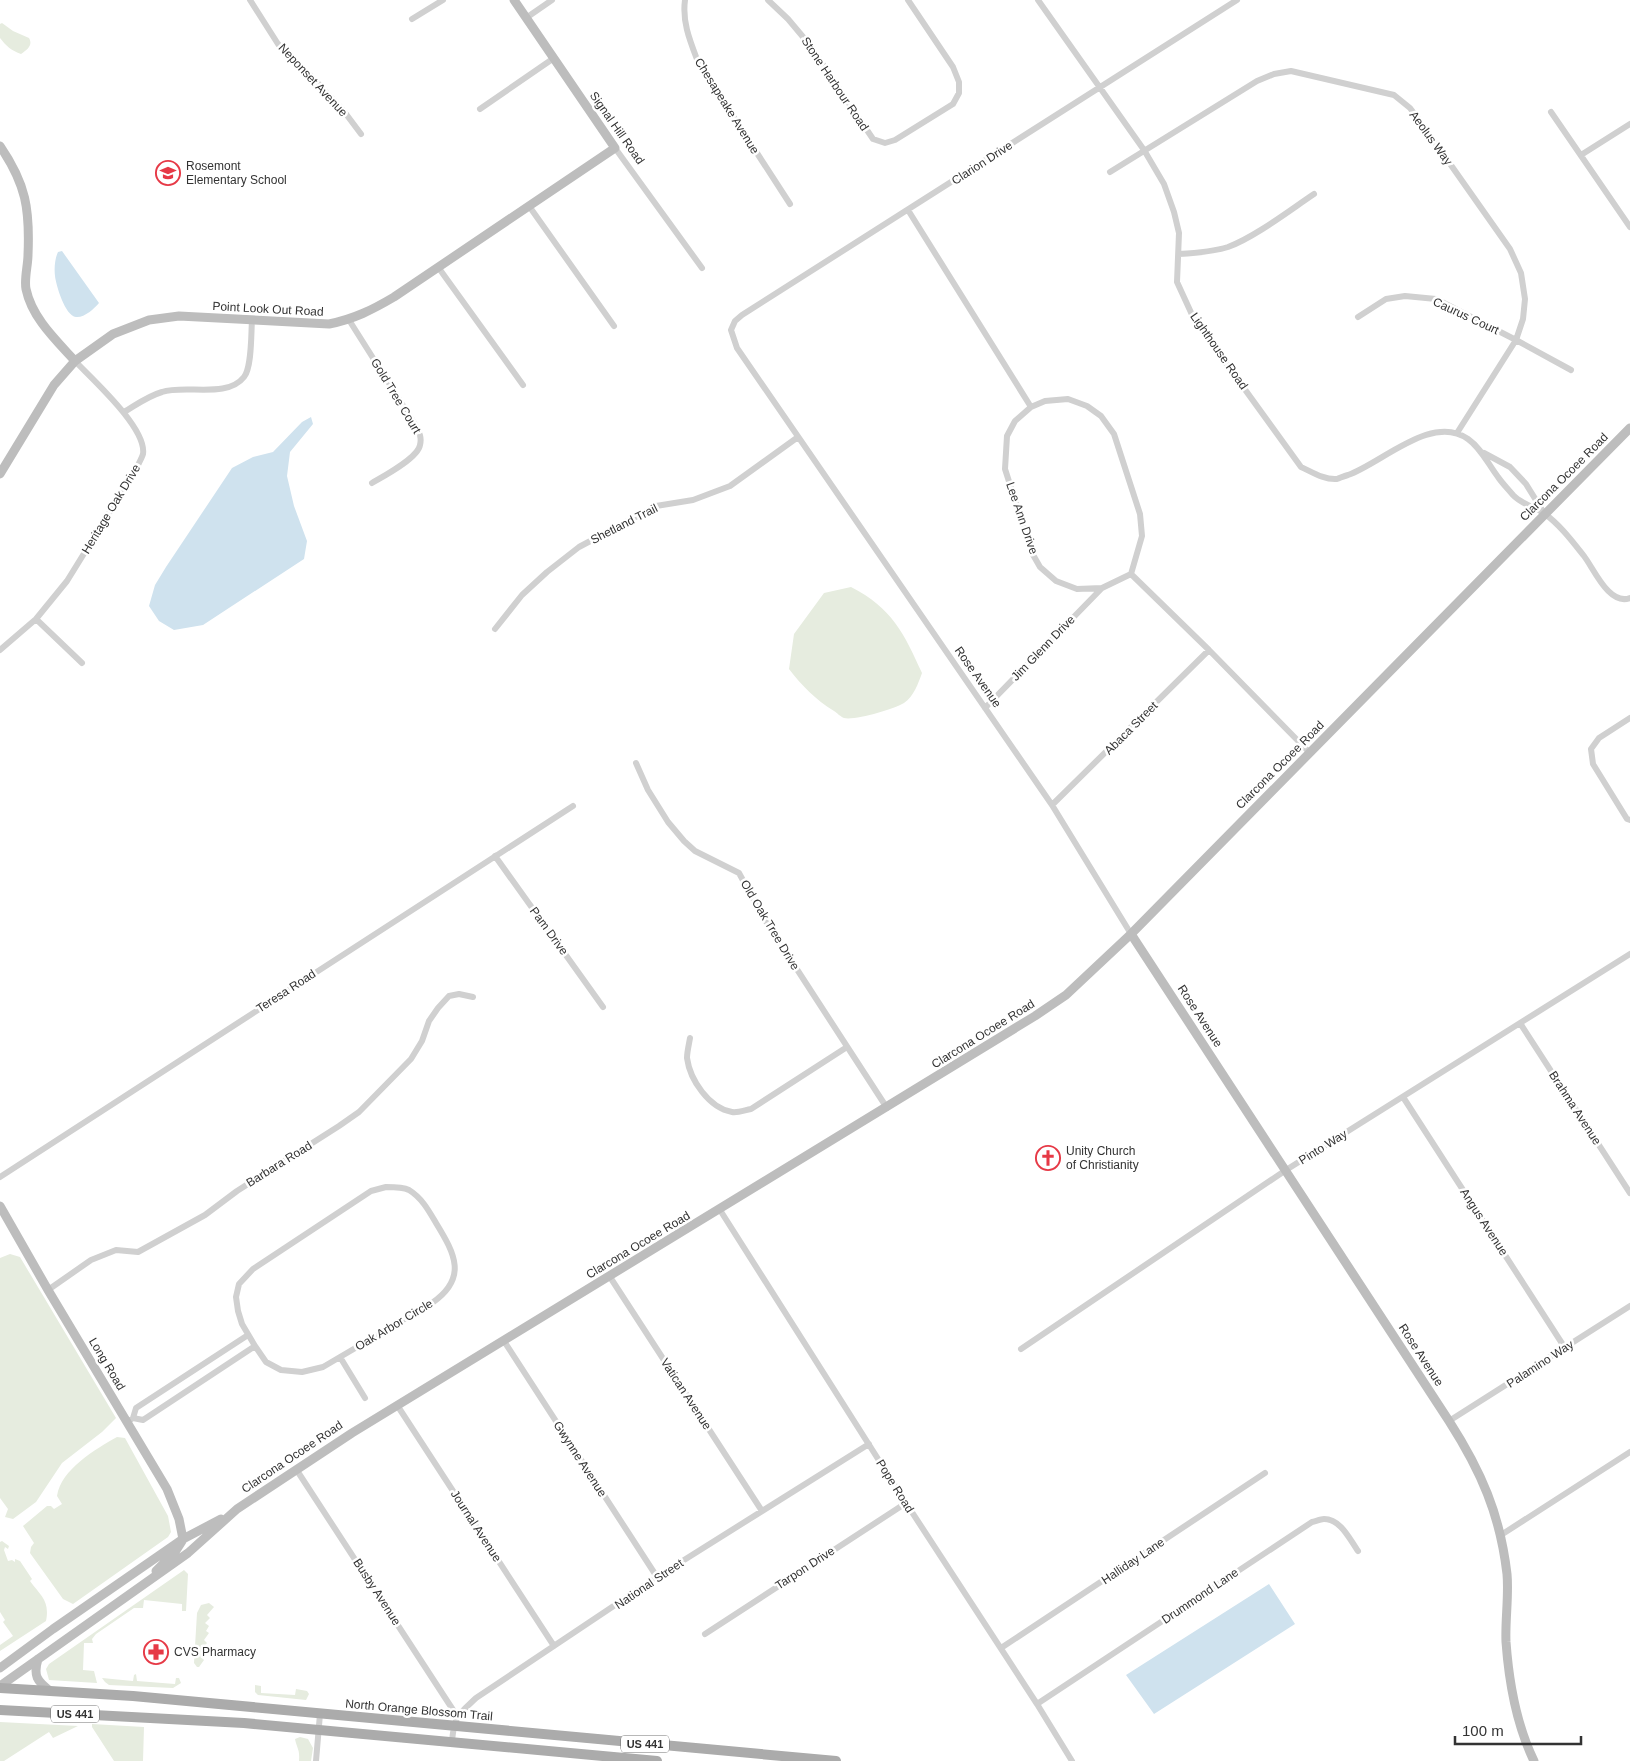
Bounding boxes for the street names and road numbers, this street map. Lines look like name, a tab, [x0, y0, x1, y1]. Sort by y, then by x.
street label: Stone Harbour Road	[798, 34, 872, 134]
street label: Neponset Avenue	[276, 41, 351, 120]
street label: Chesapeake Avenue	[692, 55, 762, 157]
street label: Signal Hill Road	[587, 89, 647, 167]
street label: Aeolus Way	[1407, 108, 1455, 168]
street label: Clarion Drive	[949, 138, 1015, 188]
street label: Caurus Court	[1431, 295, 1502, 338]
street label: Point Look Out Road	[212, 299, 324, 319]
street label: Lighthouse Road	[1187, 310, 1251, 392]
street label: Gold Tree Court	[368, 356, 424, 437]
street label: Clarcona Ocoee Road	[1517, 430, 1611, 524]
street label: Heritage Oak Drive	[79, 461, 143, 556]
street label: Lee Ann Drive	[1003, 480, 1041, 556]
street label: Shetland Trail	[588, 501, 660, 547]
street label: Jim Glenn Drive	[1008, 612, 1078, 684]
street label: Rose Avenue	[952, 644, 1004, 710]
street label: Abaca Street	[1102, 698, 1161, 757]
street label: Clarcona Ocoee Road	[1233, 718, 1327, 812]
street label: Old Oak Tree Drive	[738, 877, 803, 973]
street label: Pam Drive	[527, 904, 571, 958]
street label: Teresa Road	[254, 967, 318, 1015]
street label: Rose Avenue	[1175, 982, 1225, 1050]
street label: Clarcona Ocoee Road	[929, 997, 1037, 1071]
street label: Brahma Avenue	[1546, 1068, 1604, 1148]
street label: Pinto Way	[1296, 1127, 1350, 1167]
street label: Barbara Road	[244, 1138, 314, 1190]
street label: Angus Avenue	[1457, 1186, 1511, 1258]
street label: Clarcona Ocoee Road	[584, 1208, 692, 1282]
street label: Oak Arbor Circle	[353, 1296, 436, 1354]
street label: Rose Avenue	[1396, 1321, 1446, 1389]
street label: Long Road	[86, 1335, 128, 1393]
street label: Palamino Way	[1504, 1337, 1576, 1391]
street label: Vatican Avenue	[658, 1356, 714, 1433]
street label: Clarcona Ocoee Road	[239, 1418, 345, 1496]
street label: Gwynne Avenue	[550, 1419, 610, 1500]
street label: Pope Road	[873, 1457, 917, 1515]
street label: Journal Avenue	[448, 1488, 505, 1565]
street label: Halliday Lane	[1099, 1535, 1167, 1587]
street label: Tarpon Drive	[773, 1543, 838, 1592]
street label: Busby Avenue	[350, 1556, 404, 1628]
street label: National Street	[612, 1556, 686, 1612]
street label: Drummond Lane	[1159, 1565, 1241, 1627]
street label: North Orange Blossom Trail	[345, 1697, 493, 1723]
road number: US 441	[51, 1706, 99, 1722]
road number: US 441	[621, 1736, 669, 1752]

